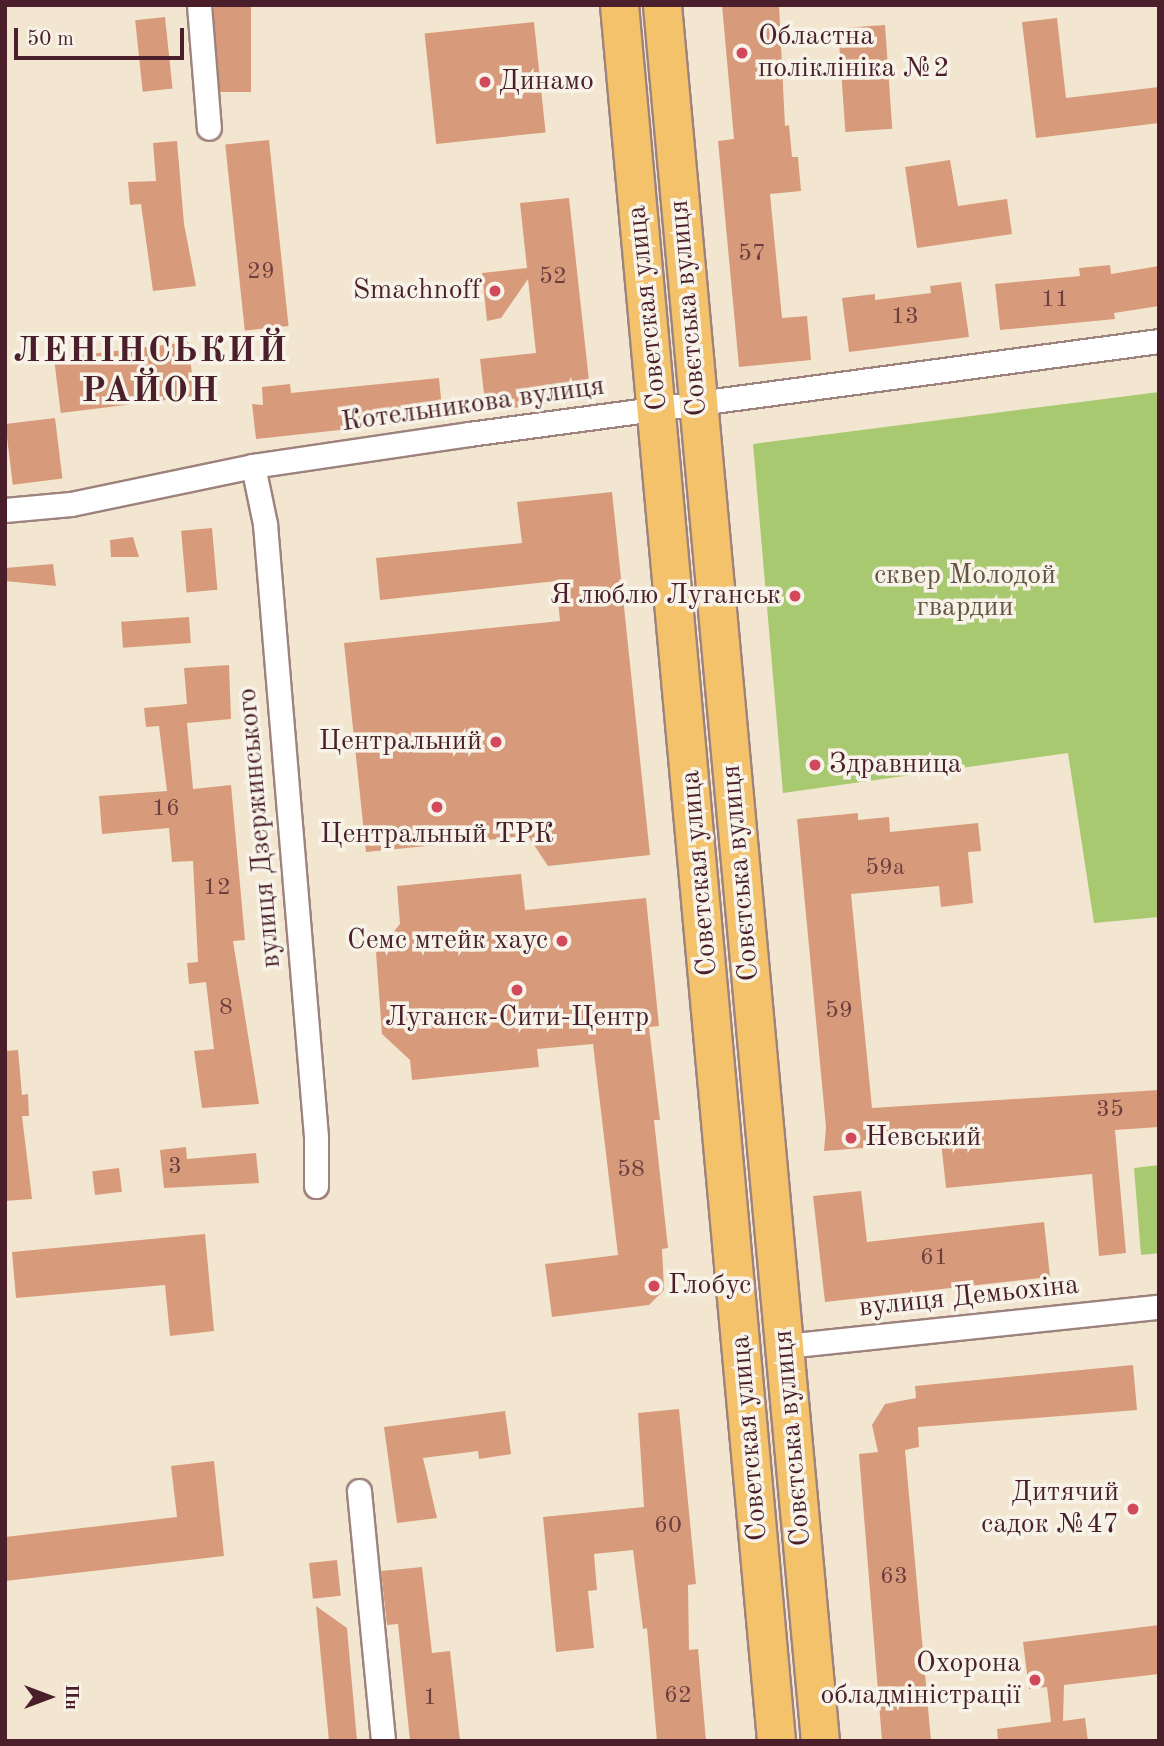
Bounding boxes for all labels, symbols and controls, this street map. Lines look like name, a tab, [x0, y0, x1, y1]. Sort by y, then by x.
scale bar	[18, 14, 187, 58]
place label: Областна поліклініка №2	[758, 20, 949, 86]
text: 50 m	[27, 29, 74, 50]
marker: Областна поліклініка №2	[732, 43, 752, 63]
place label: Динамо	[499, 65, 594, 99]
marker: Динамо	[477, 74, 493, 90]
street label: Совєтська вулиця	[663, 198, 715, 418]
street label: Советская улица	[621, 204, 675, 412]
house number: 57	[738, 241, 766, 269]
house number: 29	[247, 259, 275, 287]
house number: 52	[539, 264, 567, 292]
place label: Smachnoff	[353, 274, 481, 308]
marker: Smachnoff	[487, 283, 503, 299]
house number: 11	[1041, 287, 1069, 315]
house number: 13	[891, 304, 919, 332]
district label: ЛЕНІНСЬКИЙ РАЙОН	[14, 331, 288, 413]
street label: Котельникова вулиця	[339, 370, 607, 440]
park label: сквер Молодой гвардии	[874, 559, 1056, 625]
place label: Я люблю Луганськ	[550, 579, 781, 613]
marker: Я люблю Луганськ	[787, 588, 803, 604]
street label: вулиця Дзержинського	[231, 687, 289, 969]
place label: Центральний	[319, 725, 482, 759]
marker: Центральний	[488, 734, 504, 750]
place label: Здравница	[829, 748, 962, 782]
marker: Здравница	[807, 757, 823, 773]
street label: Совєтська вулиця	[715, 763, 767, 983]
street label: Советская улица	[674, 769, 726, 977]
house number: 16	[152, 796, 180, 824]
marker: Центральный ТРК	[429, 799, 445, 815]
place label: Центральный ТРК	[320, 818, 554, 852]
house number: 59а	[865, 855, 905, 883]
house number: 12	[203, 875, 231, 903]
place label: Семс мтейк хаус	[347, 924, 548, 958]
marker: Семс мтейк хаус	[554, 933, 570, 949]
marker: Луганск-Сити-Центр	[509, 982, 525, 998]
house number: 8	[219, 995, 233, 1023]
house number: 59	[825, 998, 853, 1026]
place label: Луганск-Сити-Центр	[385, 1001, 649, 1035]
house number: 35	[1096, 1097, 1124, 1125]
place label: Невський	[865, 1121, 981, 1155]
marker: Невський	[843, 1130, 859, 1146]
house number: 3	[168, 1154, 182, 1182]
house number: 58	[617, 1157, 645, 1185]
house number: 61	[920, 1245, 948, 1273]
place label: Глобус	[668, 1269, 751, 1303]
street label: вулиця Демьохіна	[857, 1269, 1081, 1325]
marker: Глобус	[646, 1278, 662, 1294]
street label: Совєтська вулиця	[767, 1328, 819, 1548]
street label: Советская улица	[724, 1334, 776, 1542]
place label: Дитячий садок №47	[981, 1476, 1119, 1542]
marker: Дитячий садок №47	[1125, 1501, 1141, 1517]
house number: 60	[654, 1513, 682, 1541]
house number: 63	[880, 1564, 908, 1592]
place label: Охорона обладміністрації	[820, 1647, 1021, 1713]
north arrow	[14, 1662, 84, 1732]
marker: Охорона обладміністрації	[1027, 1672, 1043, 1688]
house number: 62	[664, 1683, 692, 1711]
text: Пн	[61, 1684, 80, 1710]
house number: 1	[423, 1685, 437, 1713]

